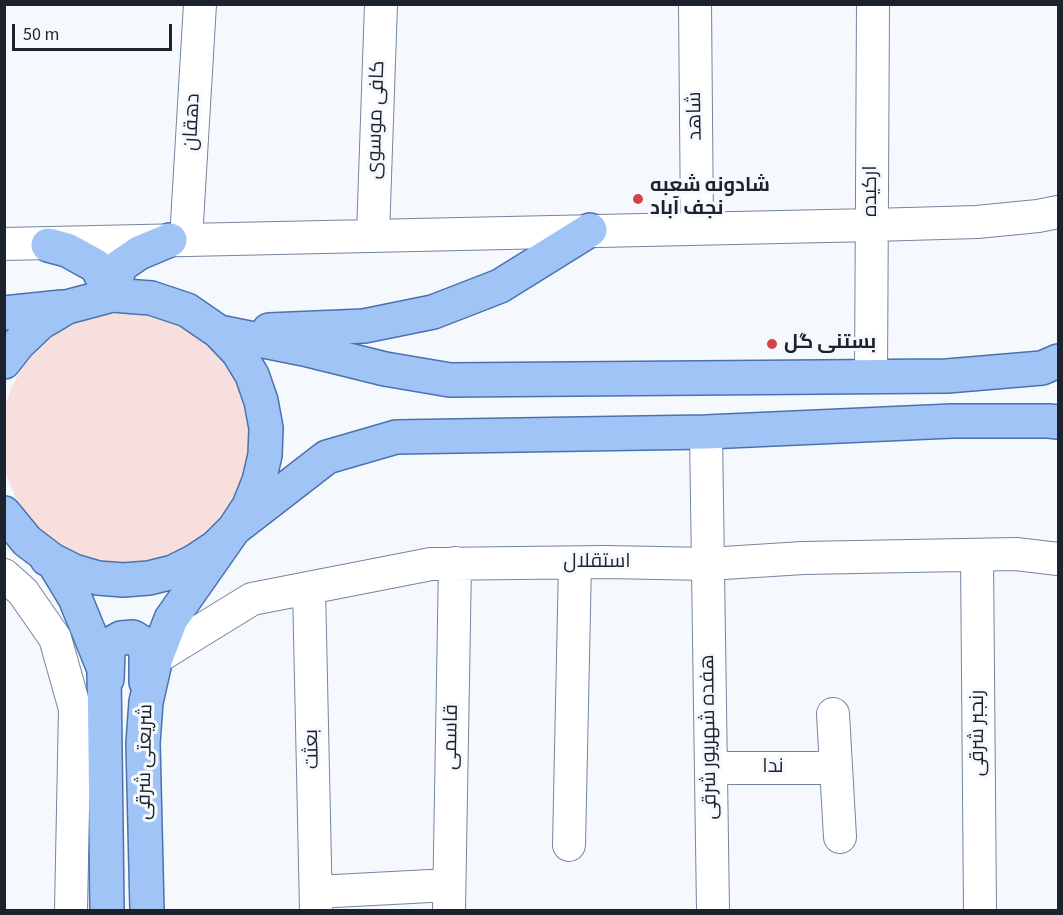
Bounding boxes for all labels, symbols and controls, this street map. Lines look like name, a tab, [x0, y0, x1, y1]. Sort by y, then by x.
scale bar	[15, 12, 176, 50]
text: 50 m	[23, 22, 59, 47]
street label: کافی موسوی	[363, 60, 391, 180]
street label: شاهد	[684, 91, 708, 141]
street label: دهقان	[180, 93, 206, 151]
street label: ارکیده	[860, 165, 884, 217]
place label: شادونه شعبه نجف آباد	[650, 175, 770, 222]
marker: شادونه شعبه نجف آباد	[631, 192, 645, 206]
place label: بستنی گل	[784, 332, 876, 356]
marker: بستنی گل	[765, 337, 779, 351]
street label: استقلال	[563, 551, 631, 575]
street label: هفده شهریور شرقی	[697, 654, 723, 820]
street label: رنجبر شرقی	[967, 690, 991, 776]
street label: شریعتی شرقی	[133, 704, 159, 820]
street label: قاسمی	[439, 704, 465, 770]
street label: بعثت	[301, 729, 325, 769]
street label: ندا	[762, 756, 784, 780]

